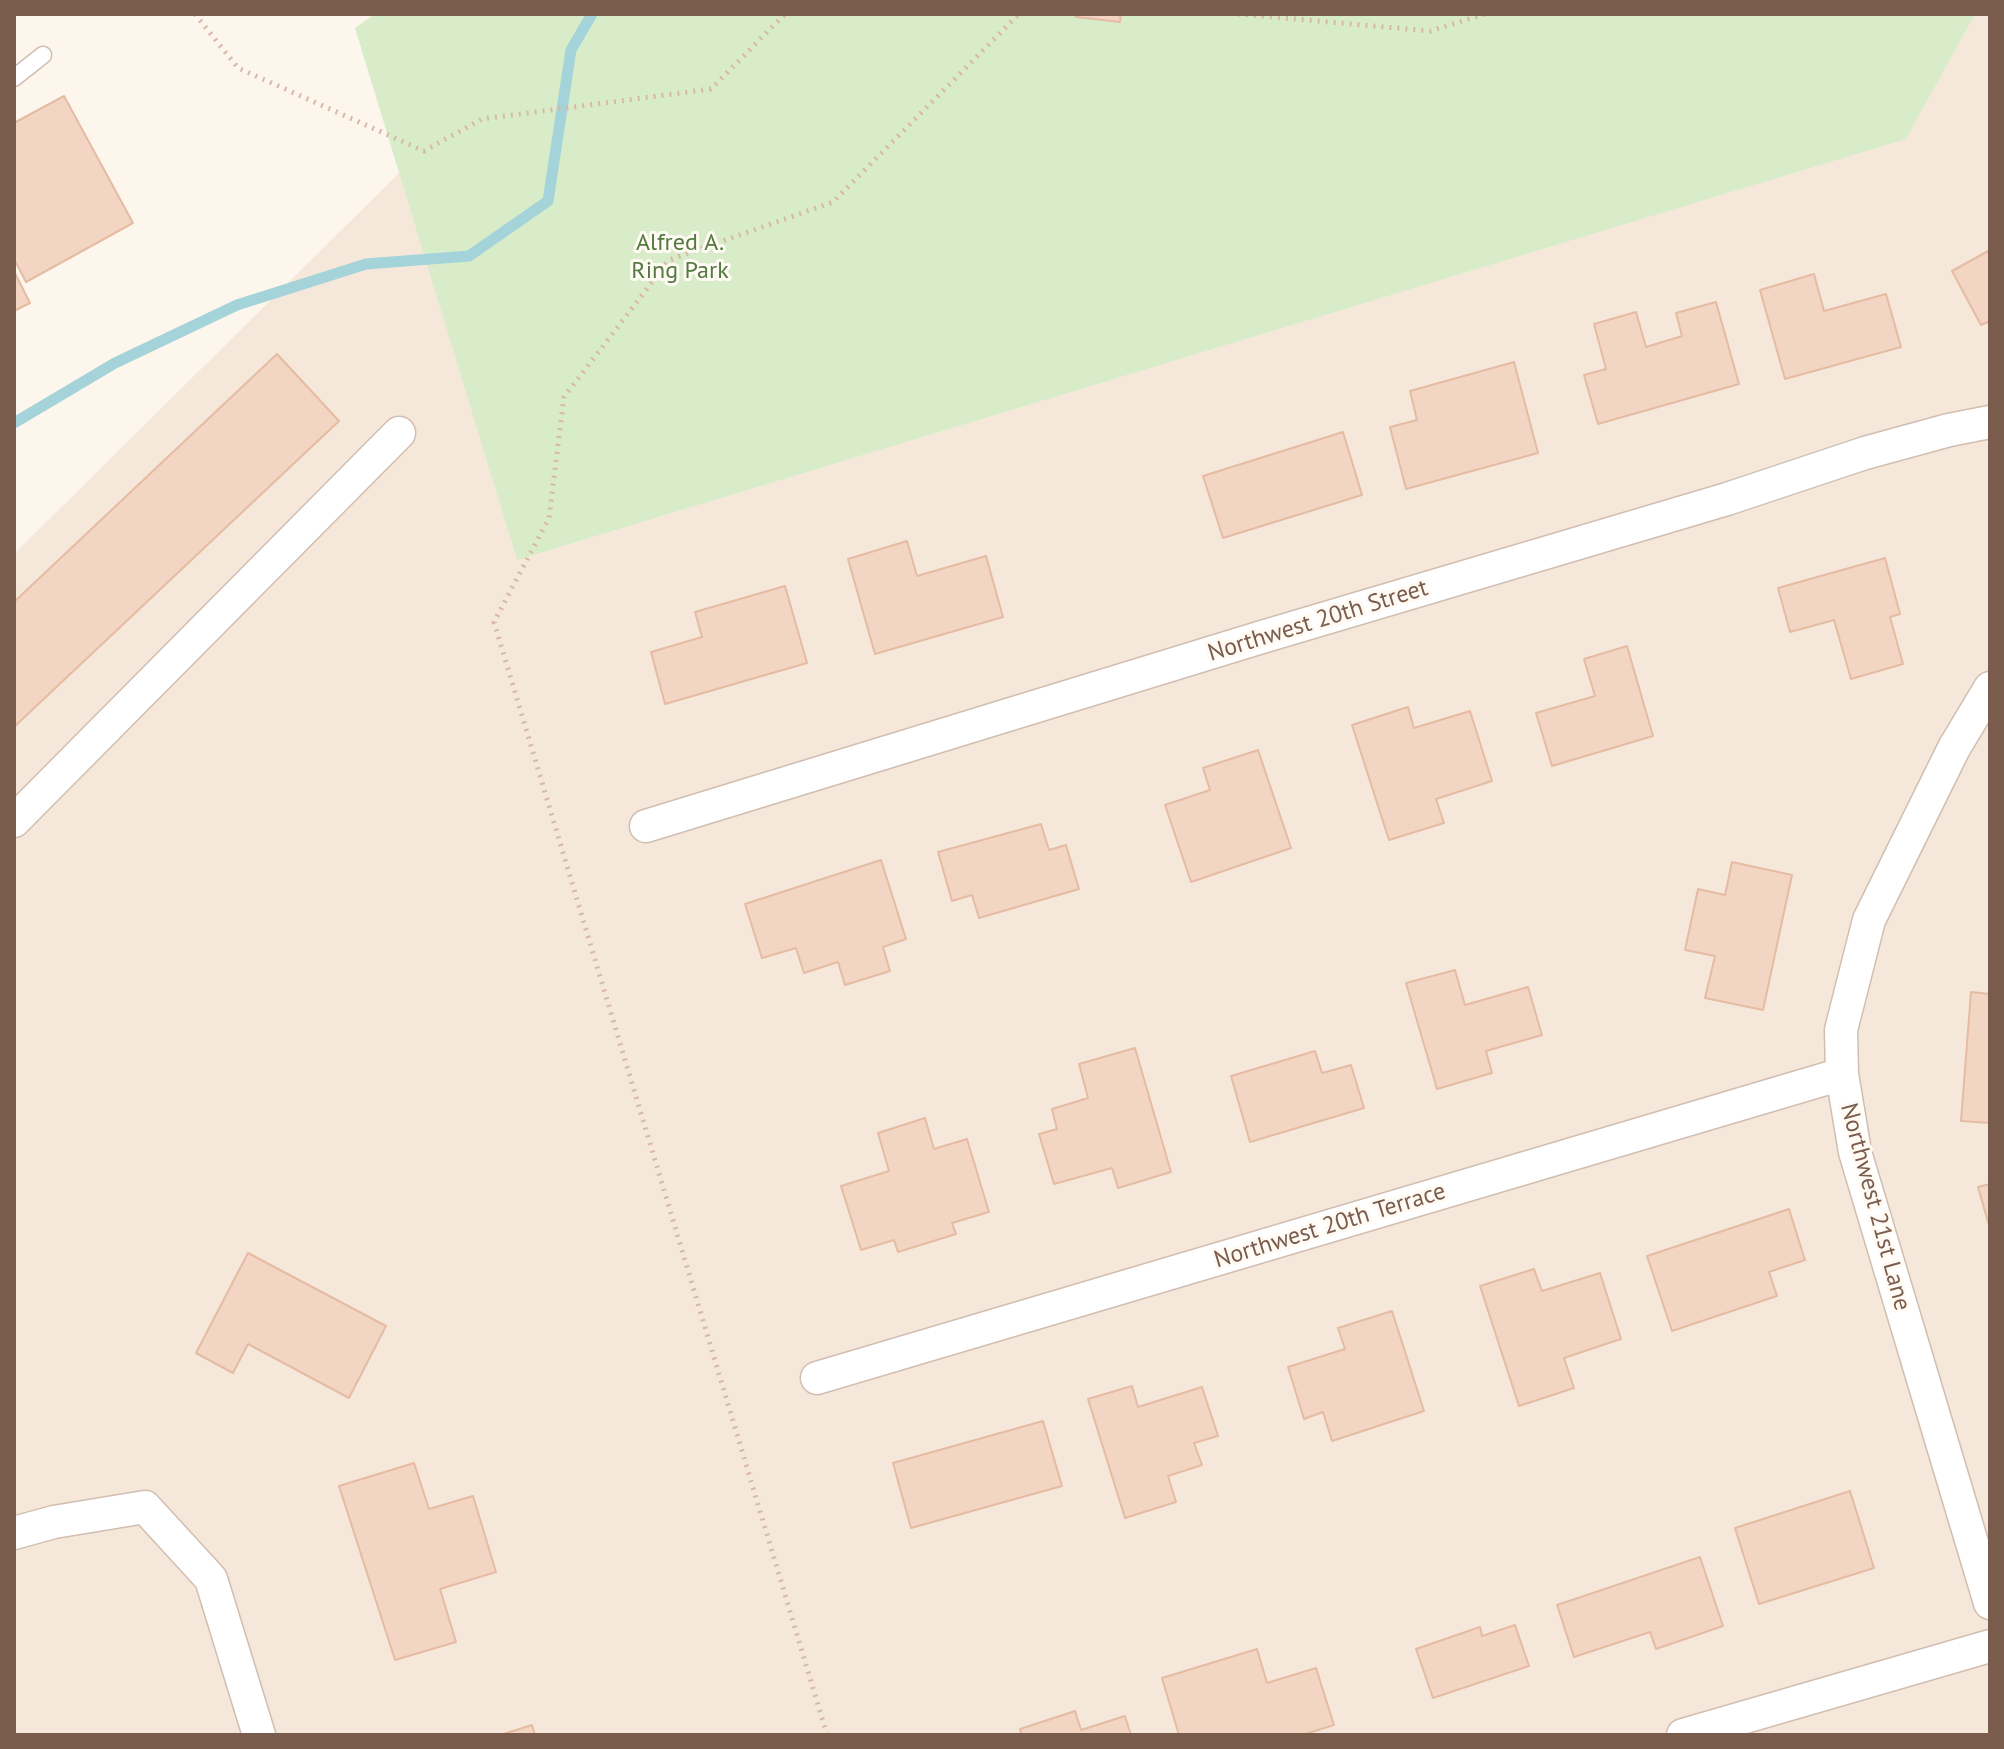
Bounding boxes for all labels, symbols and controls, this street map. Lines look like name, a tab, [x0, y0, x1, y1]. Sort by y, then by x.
park label: Alfred A. Ring Park	[631, 229, 729, 285]
street label: Northwest 20th Street	[1205, 574, 1431, 668]
street label: Northwest 21st Lane	[1833, 1100, 1917, 1314]
street label: Northwest 20th Terrace	[1211, 1177, 1449, 1275]

